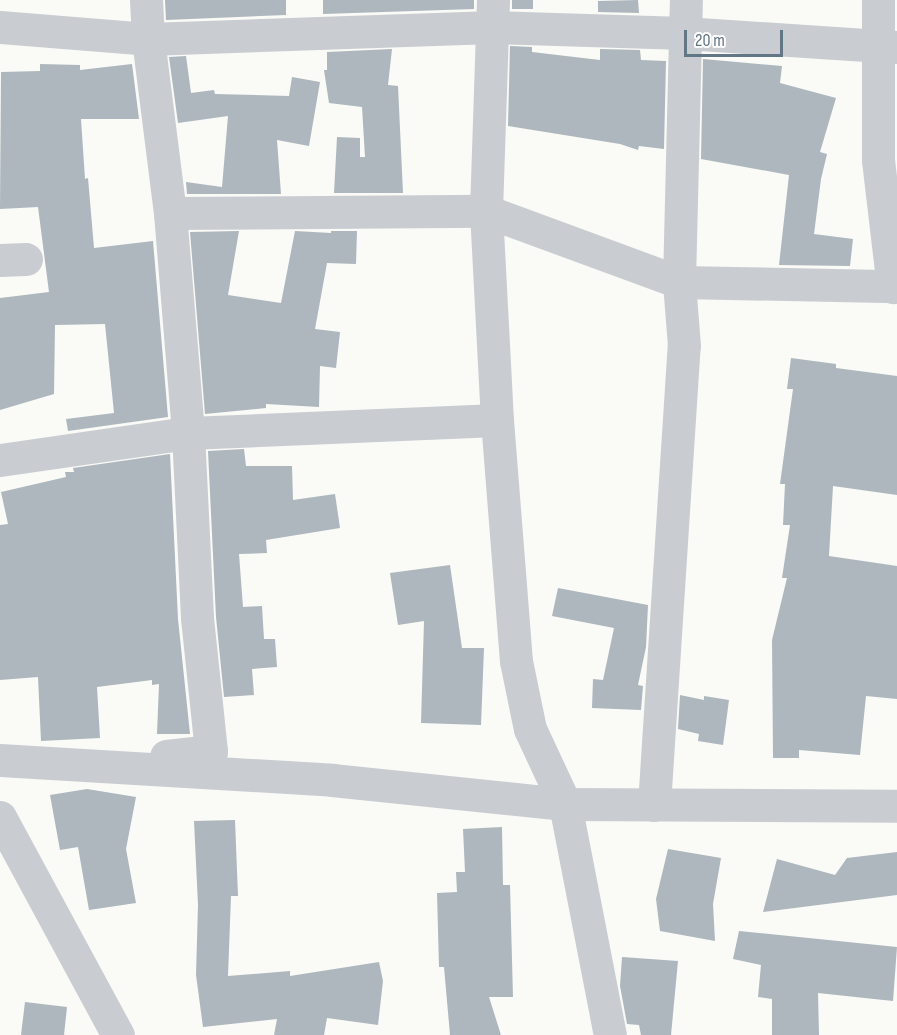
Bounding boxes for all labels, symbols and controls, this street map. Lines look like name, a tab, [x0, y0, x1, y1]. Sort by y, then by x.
scale bar	[687, 18, 786, 56]
text: 20 m	[695, 30, 725, 51]

